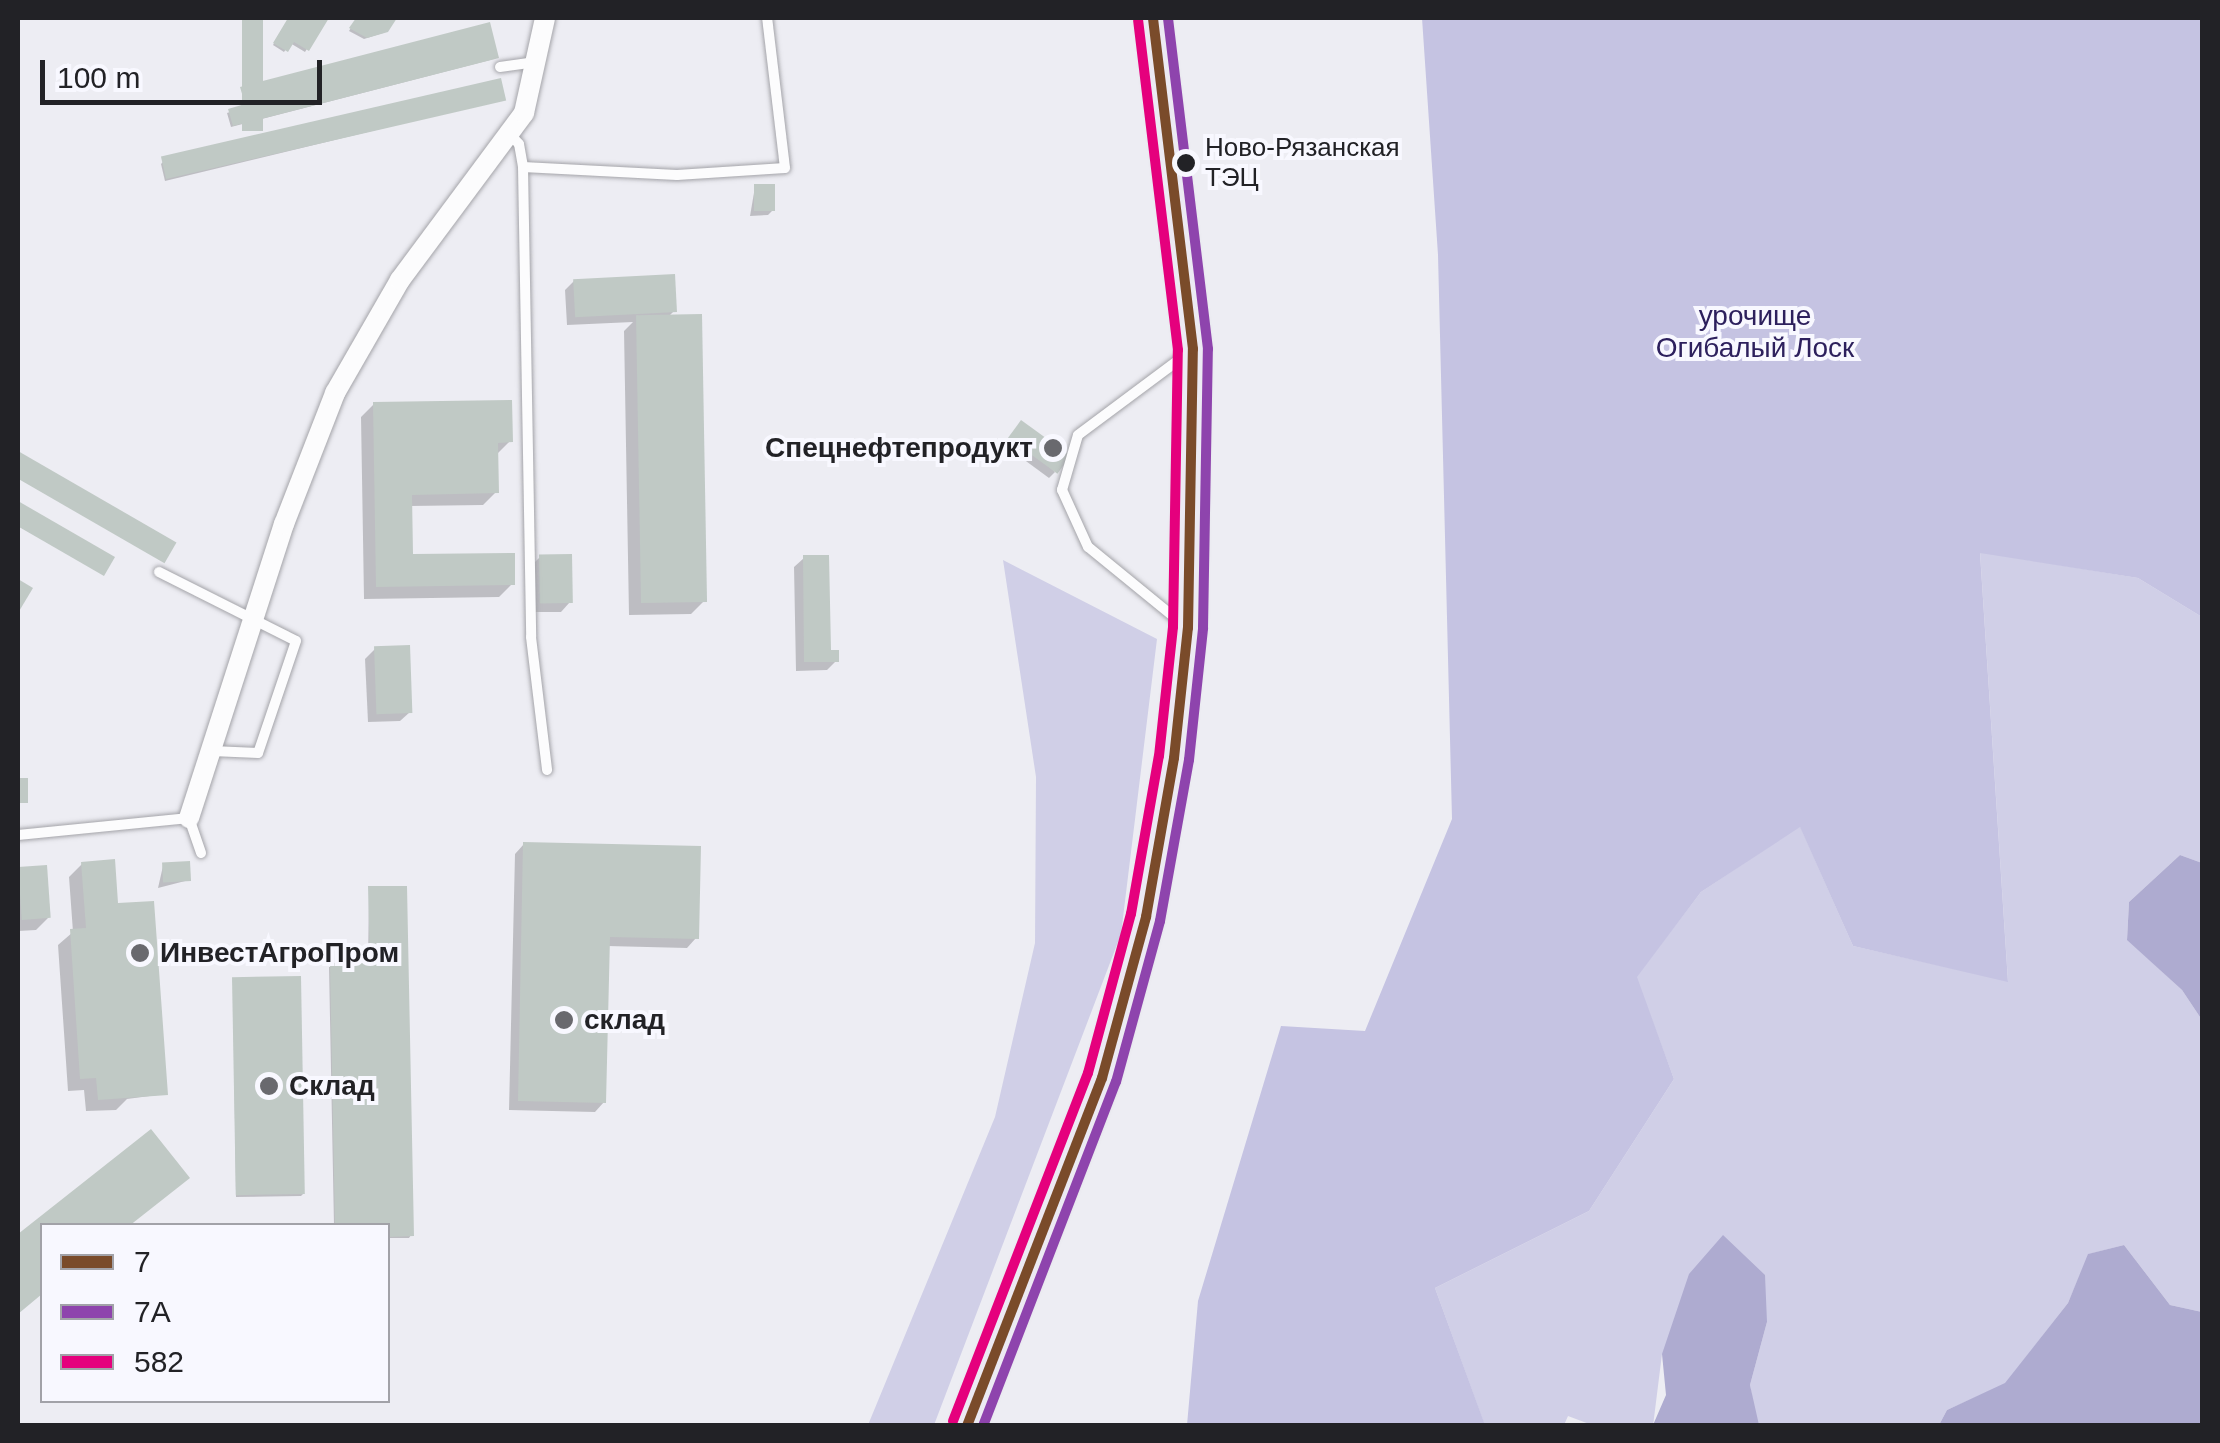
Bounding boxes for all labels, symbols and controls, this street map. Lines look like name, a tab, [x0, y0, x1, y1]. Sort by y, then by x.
scale bar	[45, 40, 328, 102]
text: 100 m	[57, 61, 140, 94]
place label: Ново-Рязанская ТЭЦ	[1205, 132, 1400, 194]
marker: Ново-Рязанская ТЭЦ	[1176, 153, 1196, 173]
park label: урочище Огибалый Лоск	[1656, 299, 1854, 365]
place label: Спецнефтепродукт	[765, 431, 1033, 465]
marker: Спецнефтепродукт	[1042, 437, 1064, 459]
place label: ИнвестАгроПром	[160, 936, 399, 970]
marker: ИнвестАгроПром	[129, 942, 151, 964]
place label: склад	[584, 1003, 665, 1037]
marker: склад	[553, 1009, 575, 1031]
place label: Склад	[289, 1069, 375, 1103]
marker: Склад	[258, 1075, 280, 1097]
legend	[40, 1223, 390, 1403]
text: 7	[134, 1245, 151, 1278]
text: 7А	[134, 1295, 171, 1328]
text: 582	[134, 1345, 184, 1378]

